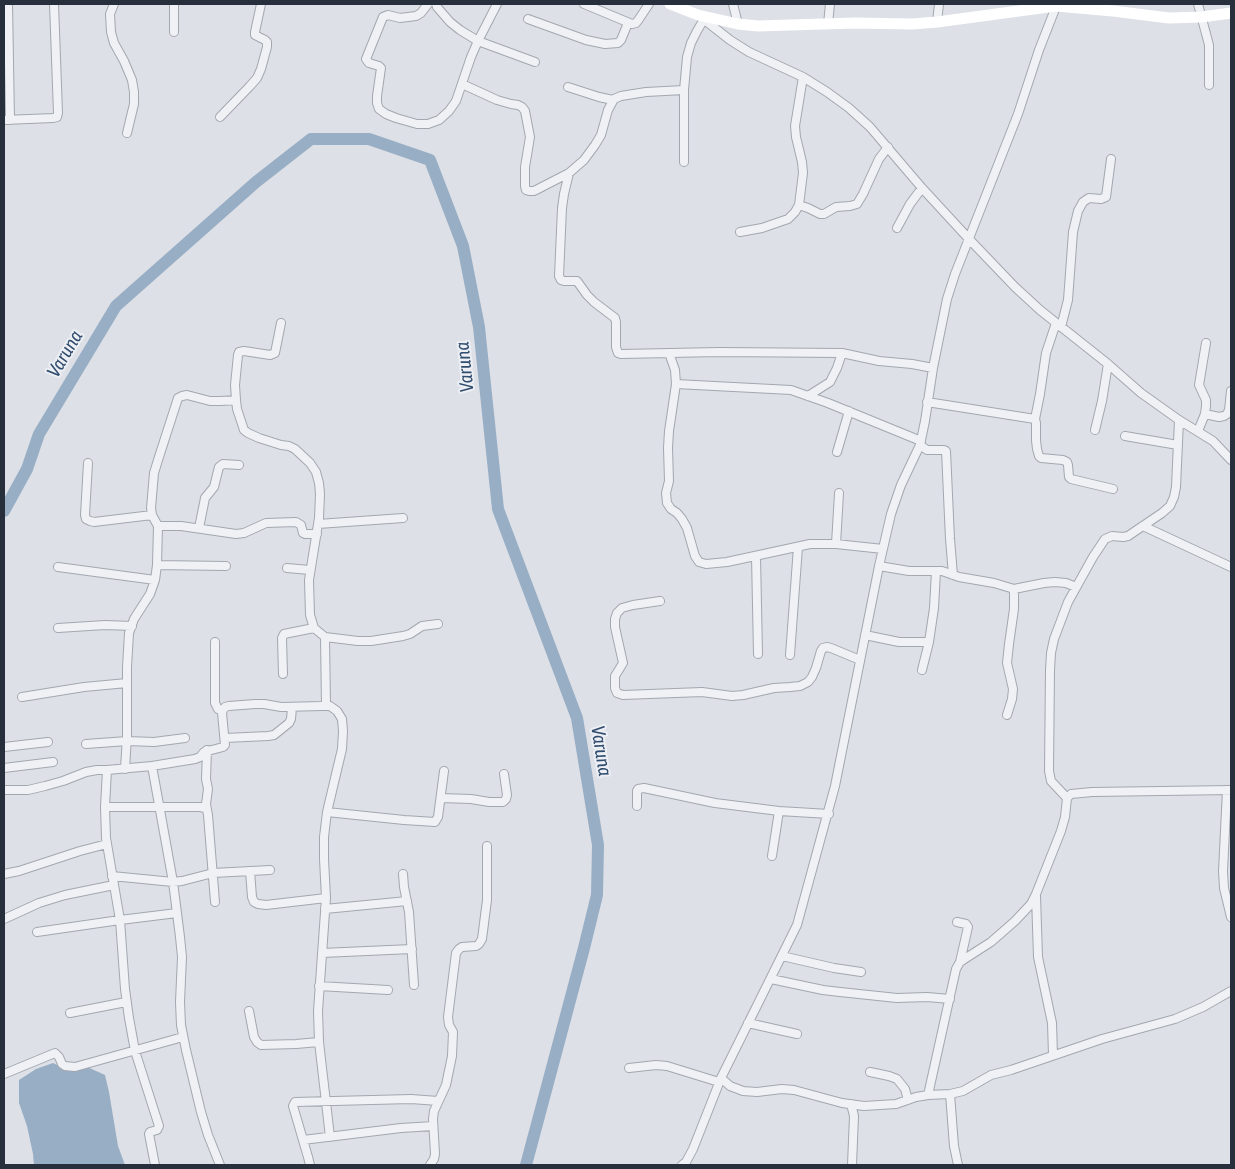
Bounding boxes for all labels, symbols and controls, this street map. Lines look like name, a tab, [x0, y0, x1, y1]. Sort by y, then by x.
water label: Varuna	[42, 327, 88, 381]
water label: Varuna	[451, 341, 479, 393]
water label: Varuna	[586, 724, 616, 778]

